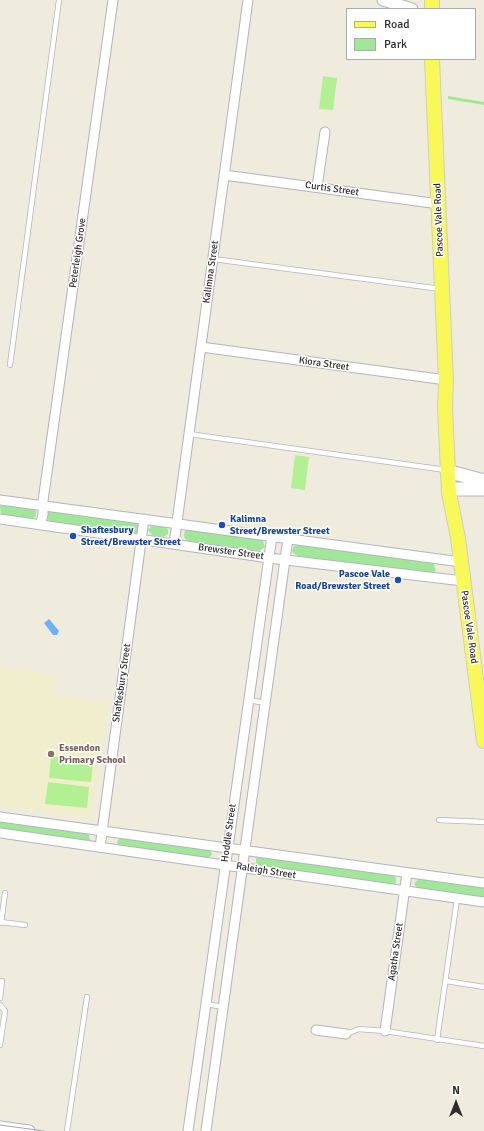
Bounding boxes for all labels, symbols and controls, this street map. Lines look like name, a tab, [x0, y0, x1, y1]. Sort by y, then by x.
legend	[346, 8, 476, 60]
text: Road	[384, 17, 410, 32]
text: Park	[384, 37, 407, 52]
street label: Curtis Street	[304, 179, 360, 199]
street label: Pascoe Vale Road	[432, 183, 446, 257]
street label: Peterleigh Grove	[67, 217, 89, 289]
street label: Kalimna Street	[201, 240, 221, 304]
street label: Kiora Street	[298, 355, 350, 373]
place label: Kalimna Street/Brewster Street	[230, 513, 330, 536]
marker: Kalimna Street/Brewster Street	[217, 520, 227, 530]
place label: Shaftesbury Street/Brewster Street	[81, 524, 181, 548]
marker: Shaftesbury Street/Brewster Street	[68, 531, 78, 541]
street label: Brewster Street	[197, 541, 265, 563]
place label: Pascoe Vale Road/Brewster Street	[295, 568, 390, 592]
marker: Pascoe Vale Road/Brewster Street	[393, 575, 403, 585]
street label: Pascoe Vale Road	[458, 590, 480, 664]
street label: Shaftesbury Street	[111, 643, 133, 723]
place label: Essendon Primary School	[59, 742, 126, 766]
marker: Essendon Primary School	[46, 749, 56, 759]
street label: Hoddle Street	[219, 803, 239, 863]
street label: Raleigh Street	[235, 860, 297, 882]
street label: Agatha Street	[386, 922, 406, 982]
north arrow	[436, 1083, 476, 1123]
text: N	[452, 1084, 460, 1097]

